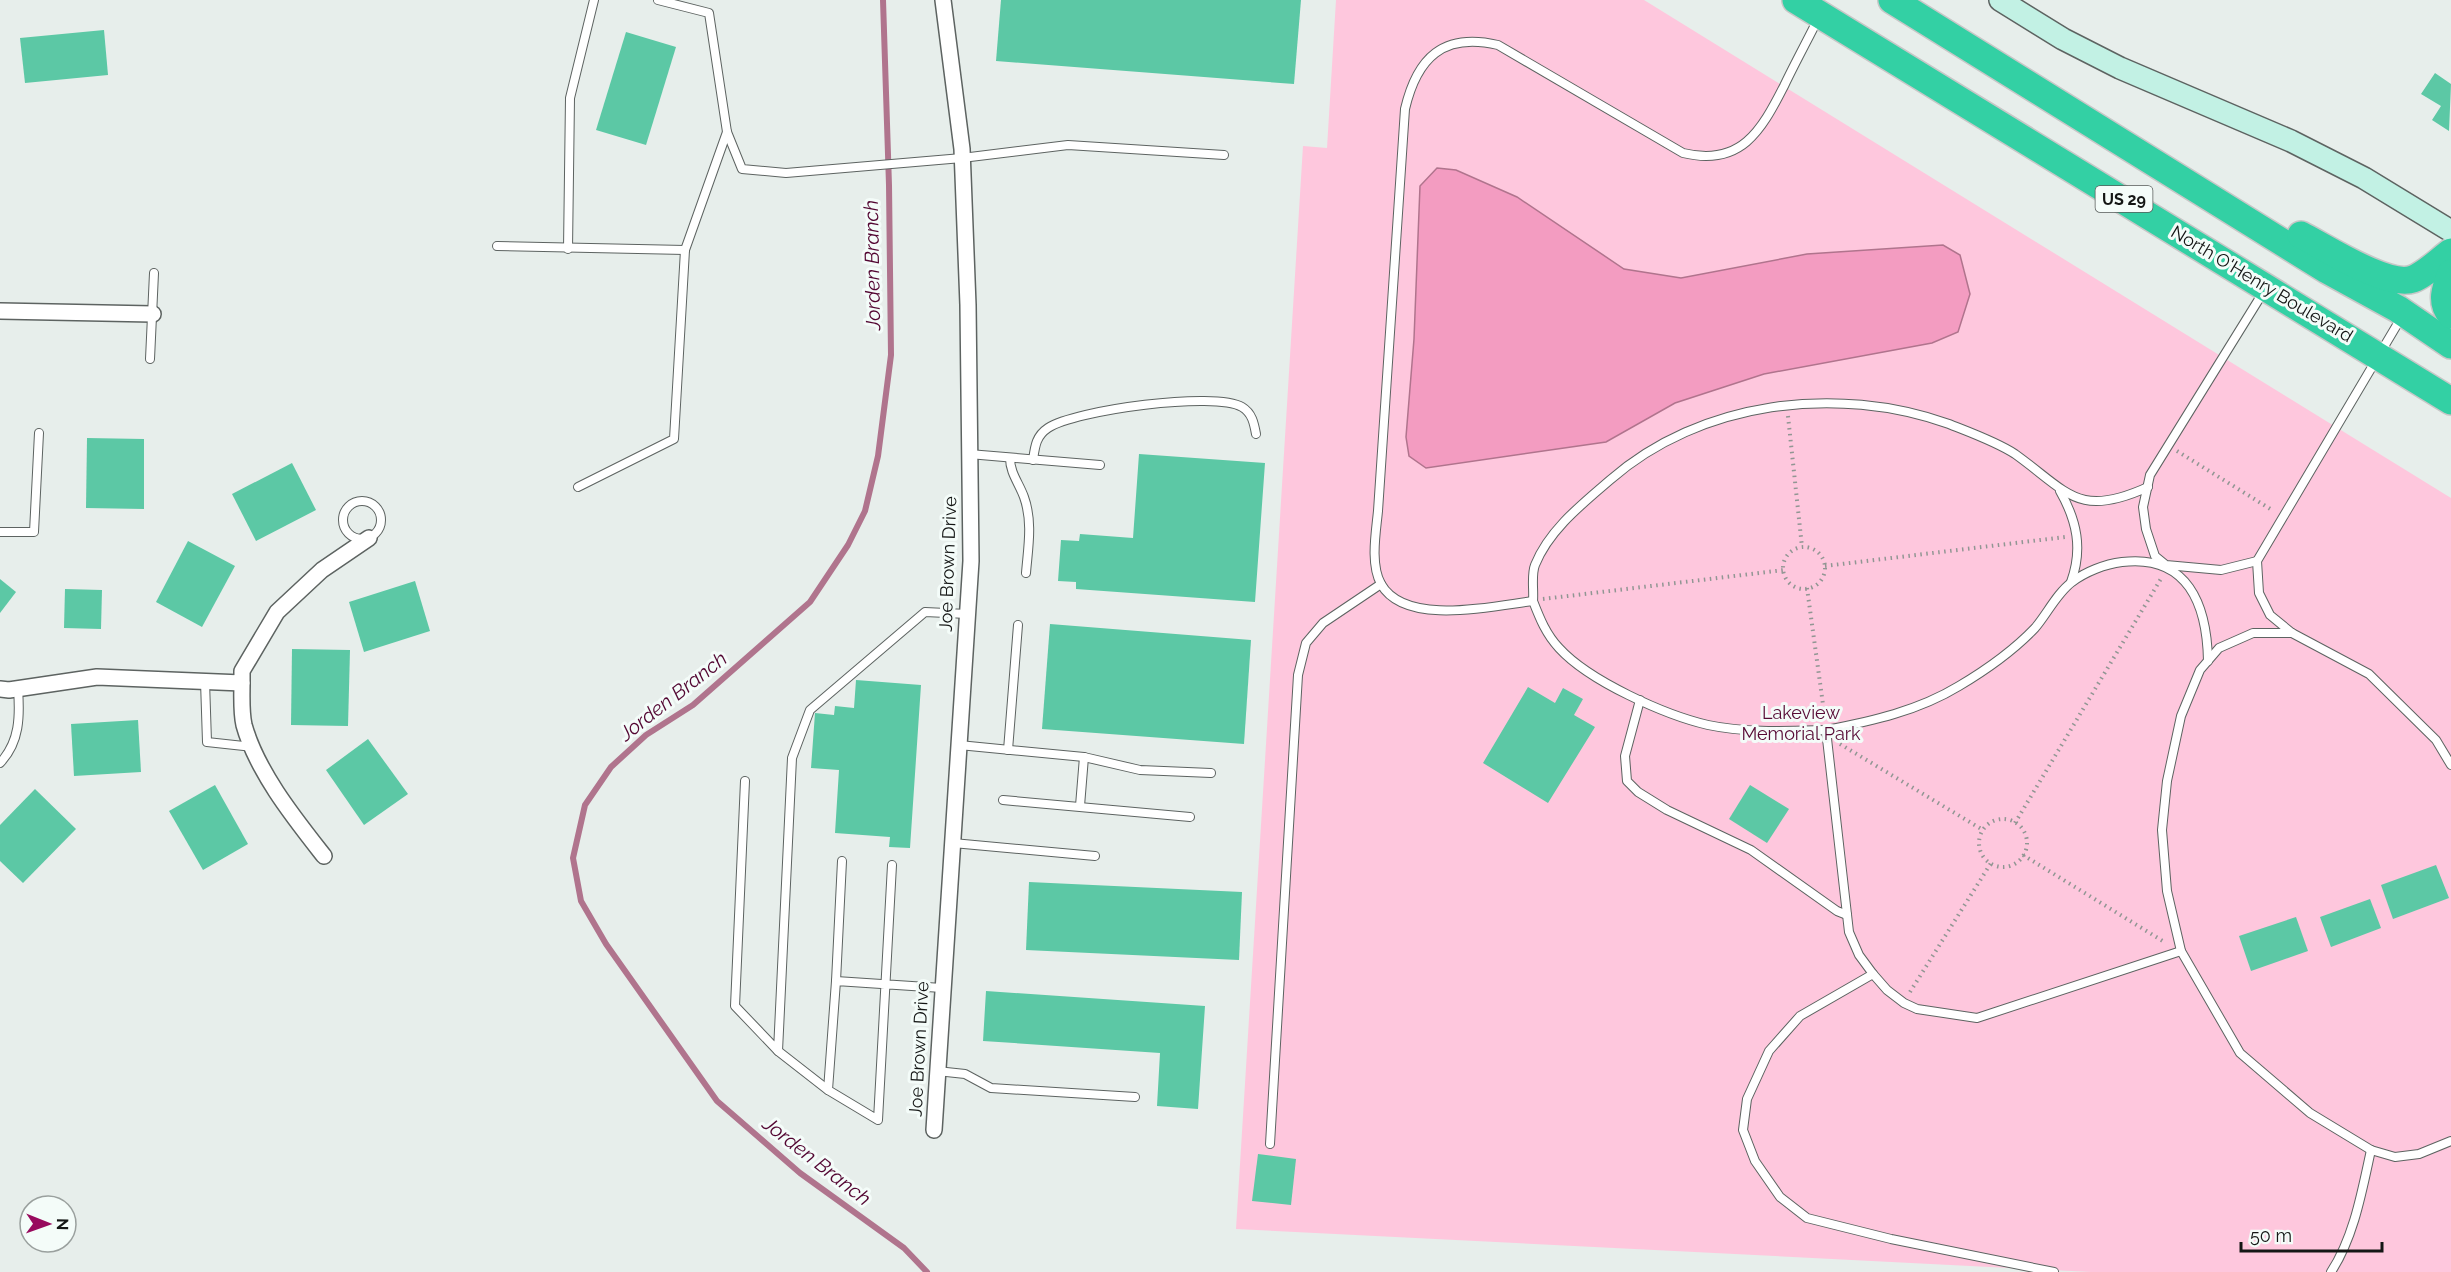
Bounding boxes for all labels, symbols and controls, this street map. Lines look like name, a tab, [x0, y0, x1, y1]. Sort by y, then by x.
road number: US 29	[2096, 186, 2152, 212]
water label: Jorden Branch	[859, 200, 885, 331]
street label: North O'Henry Boulevard	[2168, 221, 2357, 346]
street label: Joe Brown Drive	[935, 496, 960, 632]
water label: Jorden Branch	[613, 646, 732, 746]
park label: Lakeview Memorial Park	[1741, 702, 1861, 744]
street label: Joe Brown Drive	[904, 980, 933, 1117]
water label: Jorden Branch	[757, 1111, 876, 1211]
north arrow	[18, 1194, 78, 1254]
scale bar	[2241, 1215, 2382, 1253]
text: N	[53, 1218, 72, 1231]
text: 50 m	[2250, 1225, 2292, 1246]

